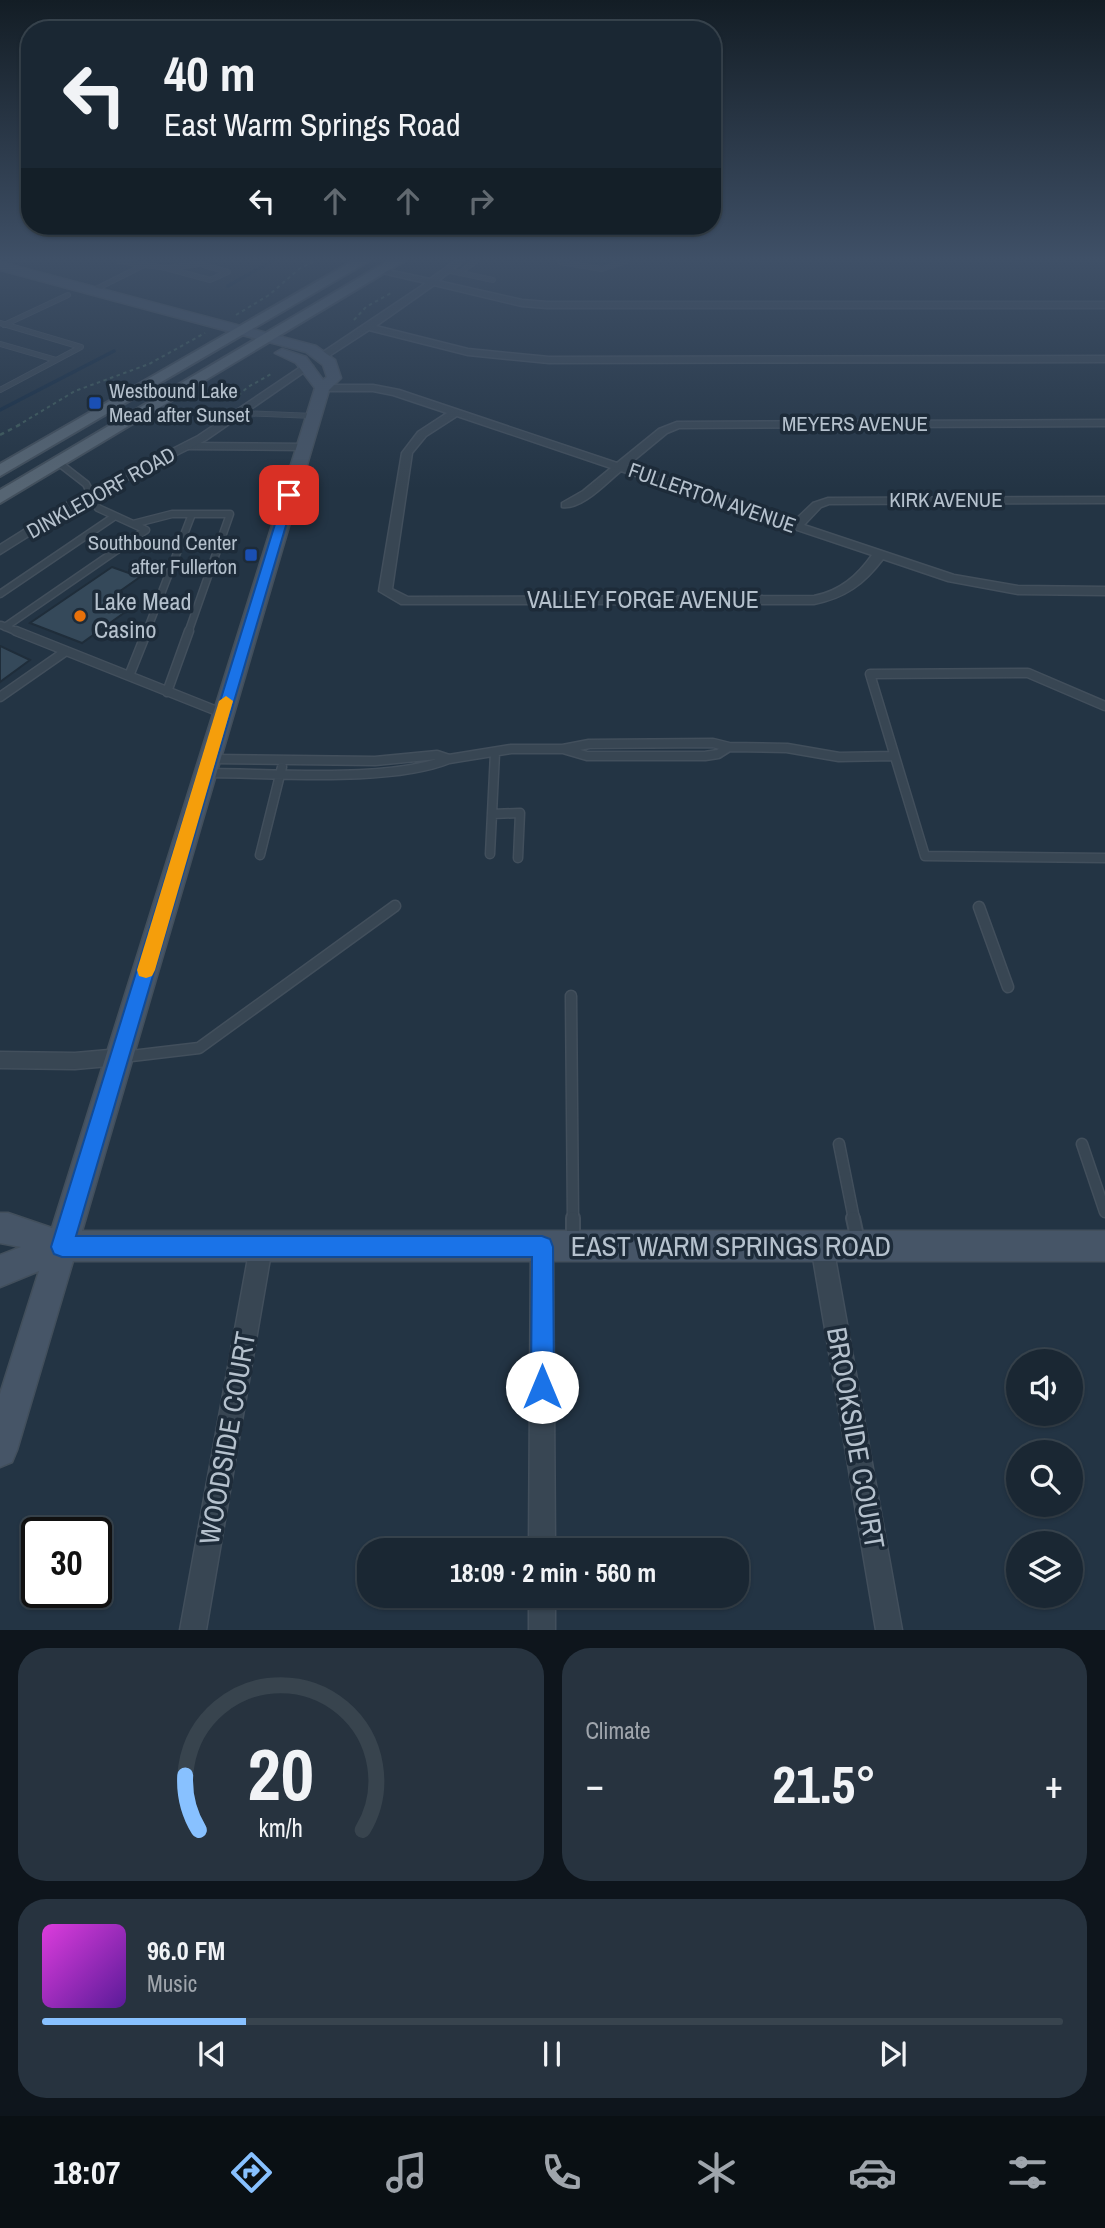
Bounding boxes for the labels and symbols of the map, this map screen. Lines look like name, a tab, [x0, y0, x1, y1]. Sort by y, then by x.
place label: Westbound Lake Mead after Sunset	[109, 376, 250, 429]
marker: Westbound Lake Mead after Sunset	[87, 395, 103, 411]
street label: MEYERS AVENUE	[782, 409, 928, 438]
street label: DINKLEDORF ROAD	[21, 440, 180, 545]
street label: FULLERTON AVENUE	[625, 455, 800, 540]
pin	[259, 465, 319, 525]
street label: KIRK AVENUE	[889, 485, 1003, 514]
place label: Southbound Center after Fullerton	[88, 528, 237, 581]
marker: Southbound Center after Fullerton	[243, 547, 259, 563]
street label: VALLEY FORGE AVENUE	[527, 583, 759, 615]
place label: Lake Mead Casino	[94, 585, 191, 645]
marker: Lake Mead Casino	[72, 608, 88, 624]
street label: EAST WARM SPRINGS ROAD	[571, 1227, 891, 1265]
street label: BROOKSIDE COURT	[818, 1324, 894, 1552]
street label: WOODSIDE COURT	[190, 1329, 264, 1547]
position arrow	[505, 1350, 579, 1424]
speed limit sign: 30	[21, 1517, 112, 1608]

